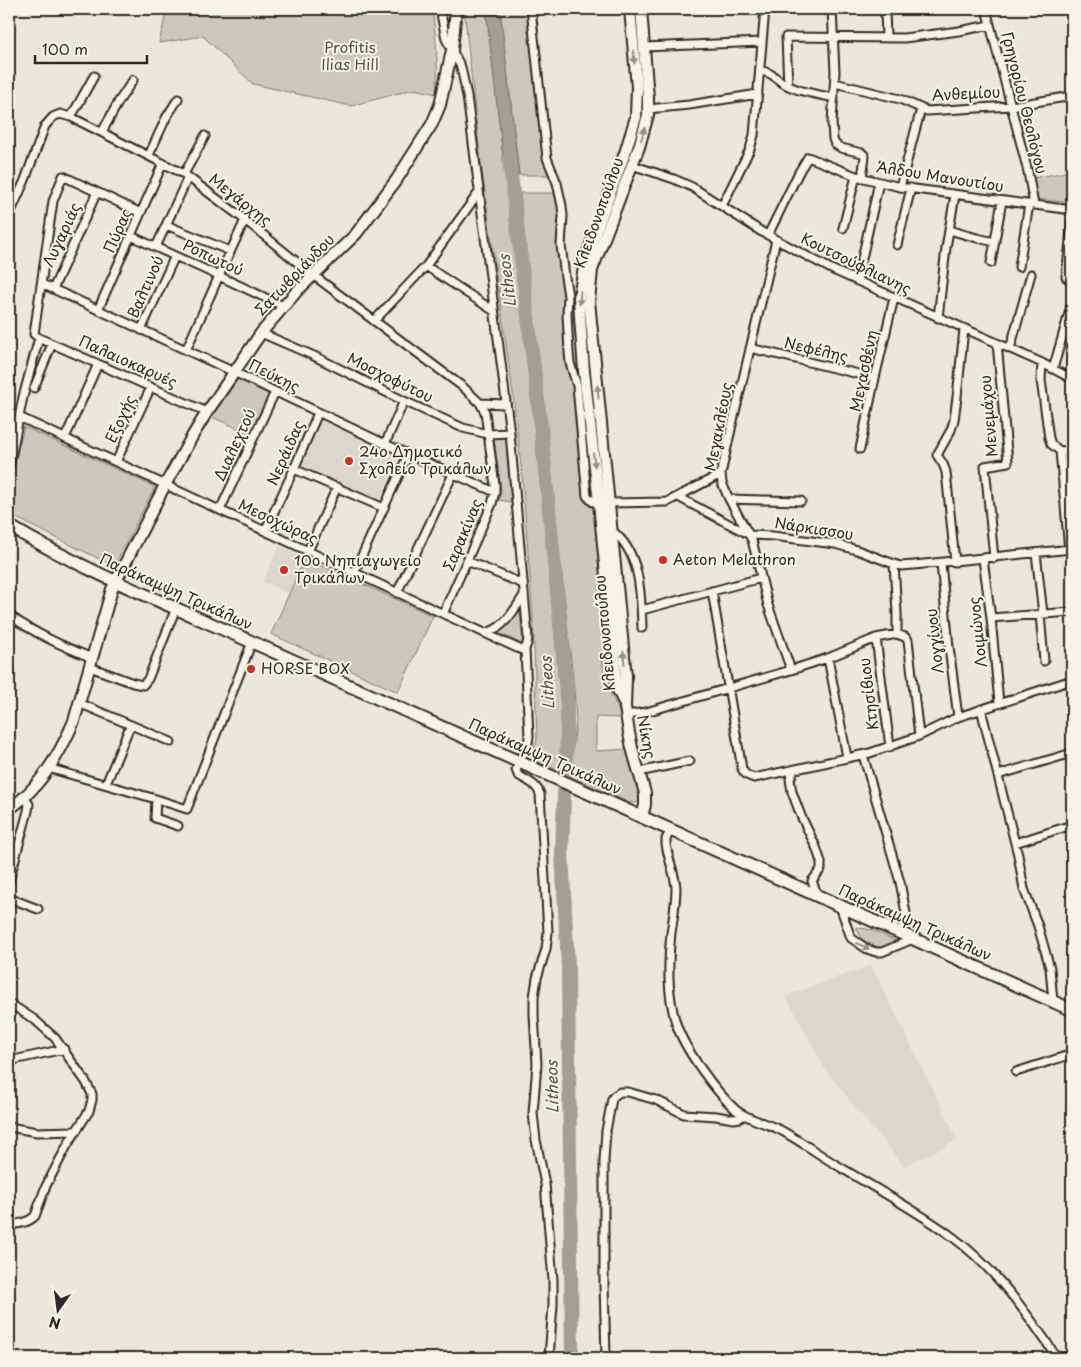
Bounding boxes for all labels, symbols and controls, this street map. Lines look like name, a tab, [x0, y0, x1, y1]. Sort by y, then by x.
street label: Γρηγορίου Θεολόγου	[997, 29, 1054, 176]
scale bar	[35, 32, 148, 64]
park label: Profitis Ilias Hill	[321, 35, 379, 75]
text: 100 m	[42, 37, 88, 60]
one-way arrow	[631, 50, 639, 66]
street label: Ανθεμίου	[931, 79, 1001, 106]
one-way arrow	[639, 126, 647, 141]
street label: Κλειδονοπούλου	[567, 154, 628, 271]
street label: Άλδου Μανουτίου	[875, 154, 1006, 197]
street label: Μεγάρχης	[205, 167, 278, 231]
street label: Λυγαριάς	[36, 198, 86, 270]
street label: Πύρας	[97, 204, 137, 256]
street label: Κουτσούφλιανης	[797, 226, 916, 300]
street label: Σατωβριάνδου	[249, 228, 339, 320]
street label: Ροπωτού	[180, 233, 248, 281]
street label: Βαλτινού	[121, 251, 169, 321]
water label: Litheos	[491, 252, 521, 309]
one-way arrow	[575, 290, 583, 306]
street label: Μεγασθένη	[843, 328, 882, 414]
street label: Παλαιοκαρυές	[76, 329, 182, 393]
street label: Νεφέλης	[782, 330, 851, 367]
street label: Μοσχοφύτου	[344, 346, 438, 407]
street label: Πεύκης	[245, 352, 305, 397]
street label: Μενεμάχου	[972, 374, 1003, 458]
street label: Μεγακλέους	[698, 380, 738, 473]
one-way arrow	[594, 383, 602, 399]
street label: Εξοχής	[99, 390, 141, 446]
street label: Διαλεχτού	[207, 404, 260, 484]
street label: Νεράιδας	[260, 416, 309, 489]
place label: 24ο Δημοτικό Σχολείο Τρικάλων	[359, 439, 492, 479]
one-way arrow	[590, 452, 598, 468]
marker: 24ο Δημοτικό Σχολείο Τρικάλων	[343, 455, 355, 467]
street label: Μεσοχώρας	[235, 492, 323, 549]
street label: Σαρακίνας	[436, 494, 487, 574]
street label: Νάρκισσου	[773, 510, 855, 545]
street label: Παράκαμψη Τρικάλων	[96, 546, 257, 635]
place label: Aeton Melathron	[673, 547, 796, 570]
place label: 10ο Νηπιαγωγείο Τρικάλων	[294, 548, 421, 588]
marker: Aeton Melathron	[657, 554, 669, 566]
marker: 10ο Νηπιαγωγείο Τρικάλων	[278, 564, 290, 576]
street label: Κλειδονοπούλου	[587, 574, 620, 692]
street label: Λοιμώνος	[961, 595, 992, 669]
street label: Λογγίνου	[919, 607, 948, 675]
one-way arrow	[620, 650, 628, 666]
water label: Litheos	[533, 654, 559, 710]
place label: HORSE BOX	[261, 656, 350, 679]
street label: Κτησίβιου	[852, 657, 883, 732]
marker: HORSE BOX	[245, 663, 257, 675]
street label: Παράκαμψη Τρικάλων	[465, 711, 626, 800]
street label: Νίκης	[632, 713, 663, 761]
street label: Παράκαμψη Τρικάλων	[835, 877, 996, 966]
one-way arrow	[856, 942, 871, 950]
water label: Litheos	[539, 1059, 563, 1114]
north arrow	[32, 1284, 82, 1334]
text: N	[47, 1312, 63, 1335]

